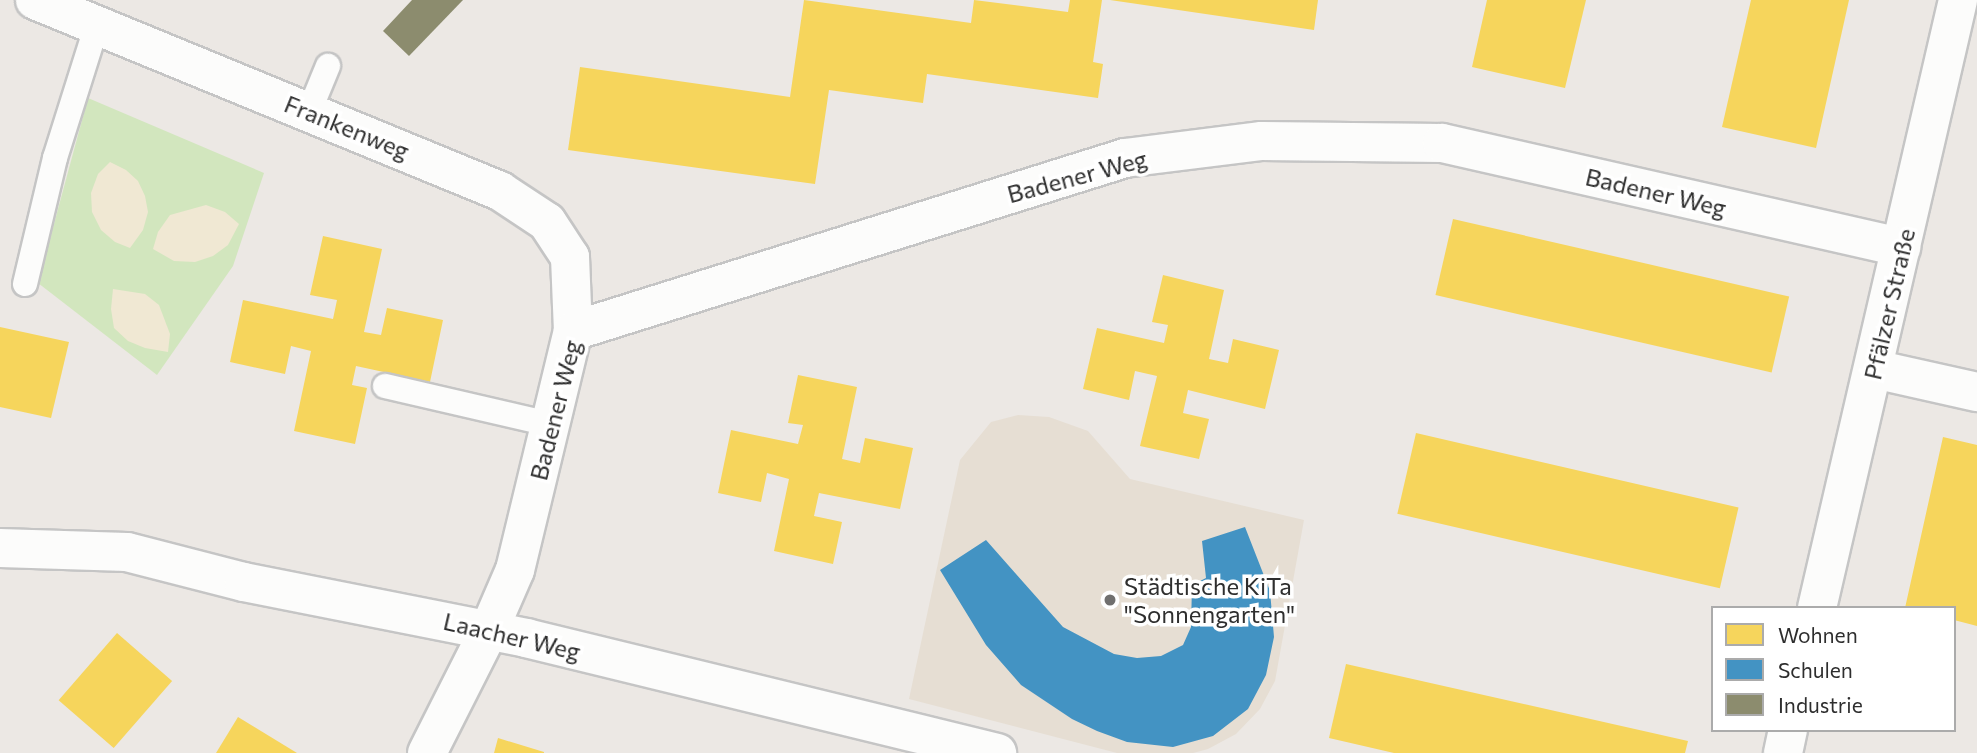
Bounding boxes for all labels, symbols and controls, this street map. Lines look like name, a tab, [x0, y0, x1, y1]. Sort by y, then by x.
street label: Frankenweg	[280, 89, 414, 165]
street label: Badener Weg	[1004, 144, 1150, 208]
street label: Badener Weg	[1583, 162, 1729, 222]
street label: Pfälzer Straße	[1858, 226, 1920, 382]
street label: Badener Weg	[524, 337, 586, 483]
place label: Städtische KiTa "Sonnengarten"	[1124, 572, 1295, 628]
marker: Städtische KiTa "Sonnengarten"	[1102, 592, 1118, 608]
street label: Laacher Weg	[441, 606, 583, 666]
legend	[1711, 606, 1956, 732]
text: Wohnen	[1778, 622, 1858, 647]
text: Schulen	[1778, 657, 1853, 682]
text: Industrie	[1778, 692, 1863, 717]

